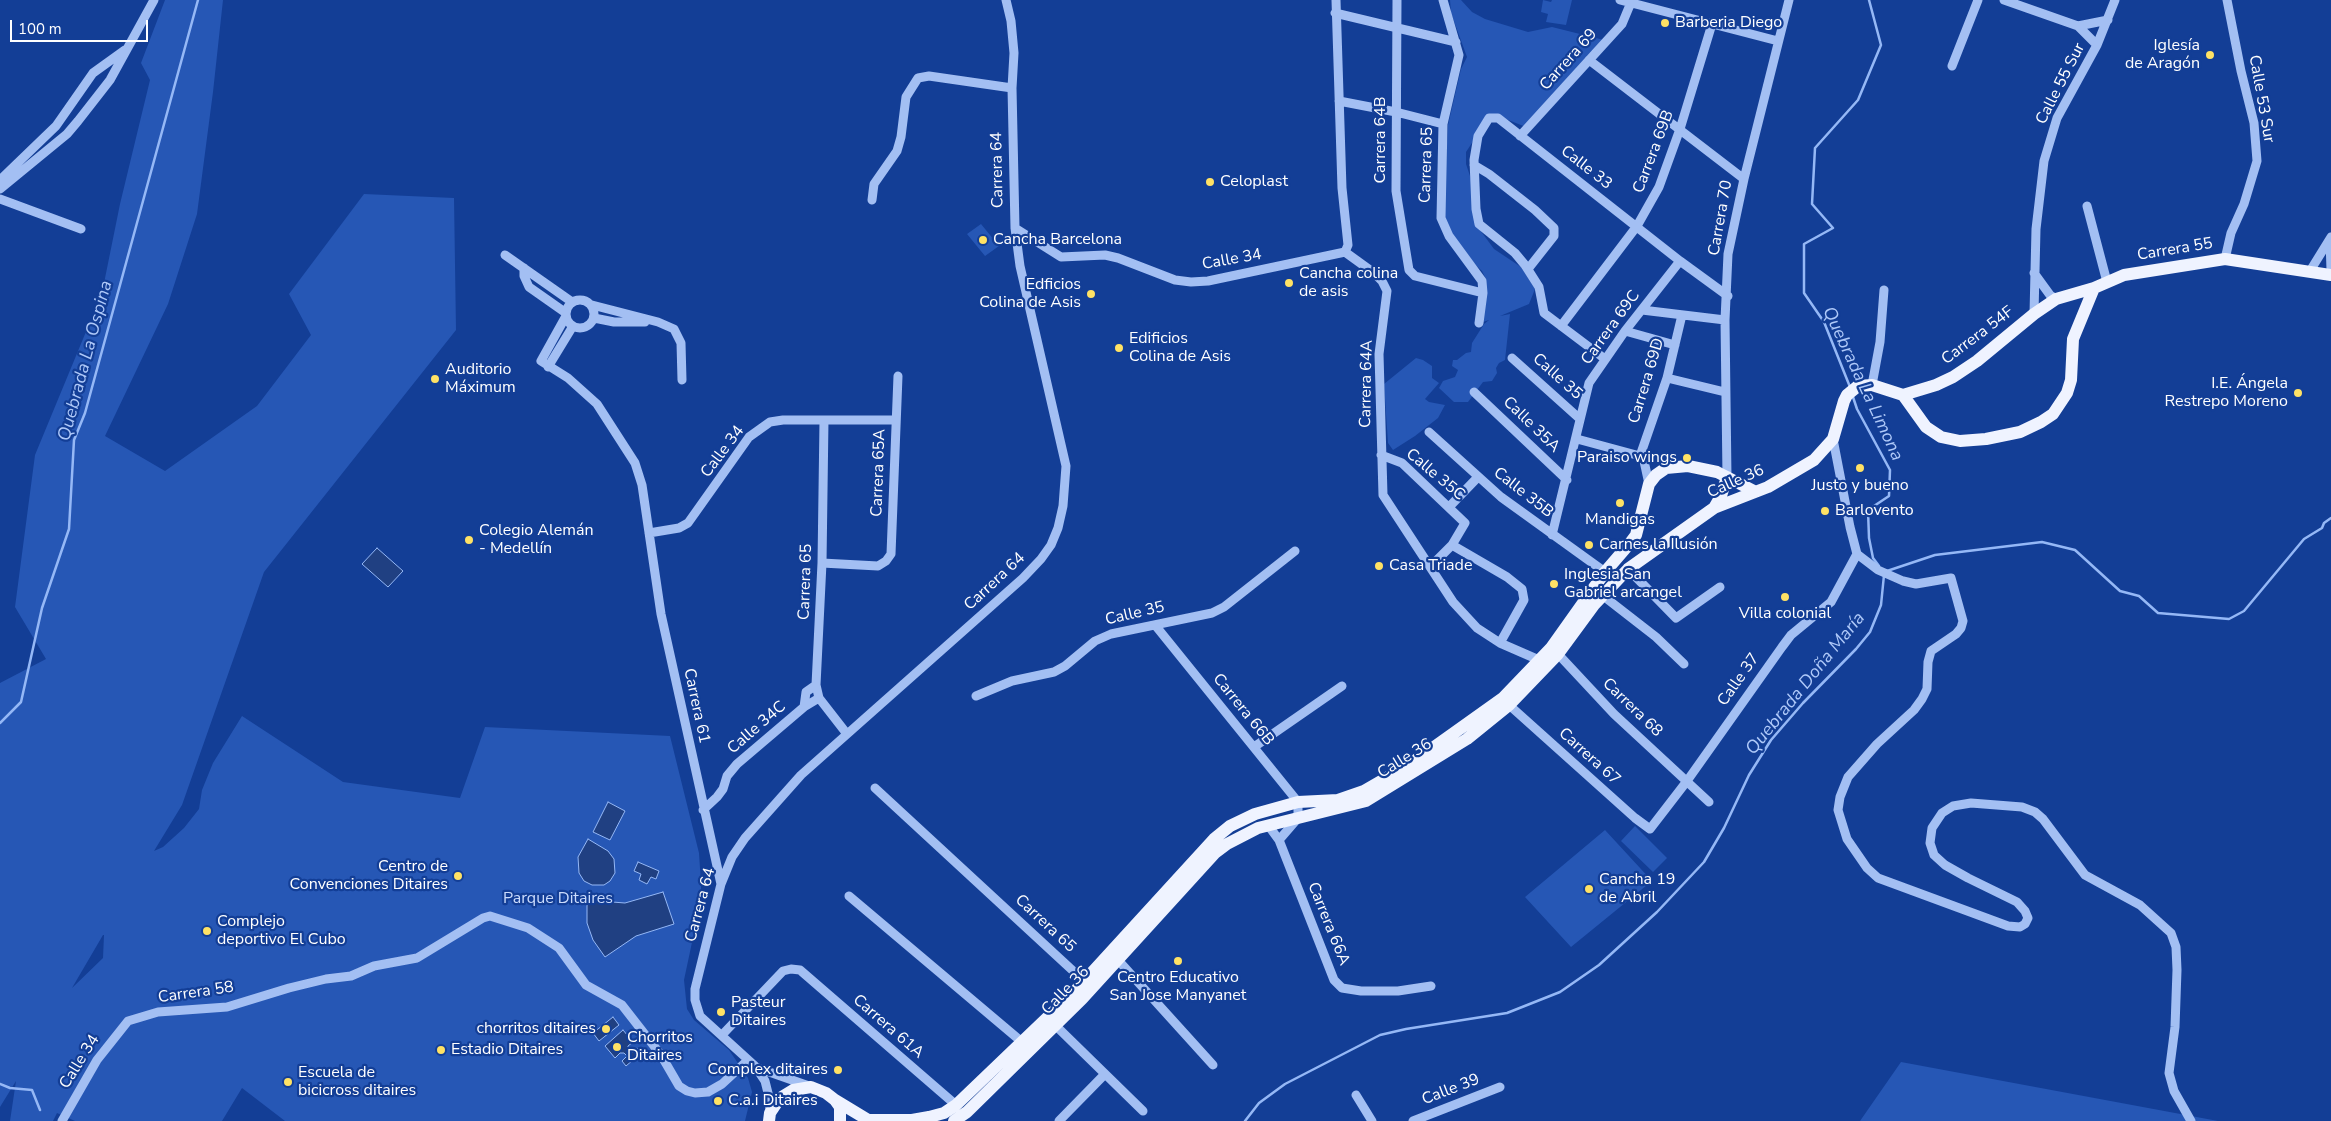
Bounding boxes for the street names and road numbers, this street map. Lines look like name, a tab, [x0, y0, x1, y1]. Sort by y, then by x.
street label: Carrera 69	[1536, 25, 1602, 95]
street label: Calle 55 Sur	[2032, 40, 2090, 128]
street label: Calle 53 Sur	[2244, 54, 2278, 144]
street label: Carrera 64B	[1371, 96, 1391, 184]
street label: Carrera 69B	[1629, 108, 1679, 196]
street label: Carrera 65	[1416, 127, 1438, 203]
street label: Carrera 64	[988, 132, 1008, 208]
street label: Calle 33	[1556, 142, 1616, 194]
street label: Carrera 70	[1705, 179, 1737, 257]
street label: Carrera 55	[2136, 235, 2214, 265]
street label: Calle 34	[1201, 245, 1263, 275]
street label: Carrera 69C	[1578, 287, 1644, 369]
street label: Carrera 54F	[1938, 303, 2018, 369]
street label: Carrera 69D	[1625, 336, 1669, 426]
street label: Carrera 64A	[1357, 340, 1377, 428]
street label: Calle 35	[1528, 350, 1586, 404]
street label: Calle 35A	[1498, 393, 1564, 457]
street label: Calle 34	[697, 422, 749, 482]
street label: Carrera 65A	[868, 429, 890, 517]
street label: Calle 35C	[1402, 445, 1468, 505]
street label: Calle 36	[1705, 461, 1767, 503]
street label: Calle 35B	[1489, 464, 1557, 522]
street label: Carrera 65	[795, 544, 817, 620]
street label: Carrera 64	[961, 549, 1029, 615]
street label: Calle 35	[1104, 598, 1166, 630]
street label: Calle 37	[1714, 650, 1764, 710]
street label: Carrera 61	[679, 667, 713, 745]
street label: Carrera 66B	[1208, 670, 1278, 750]
street label: Carrera 68	[1598, 675, 1666, 741]
street label: Calle 34C	[724, 697, 790, 759]
street label: Carrera 67	[1554, 724, 1624, 790]
street label: Calle 36	[1374, 735, 1436, 783]
street label: Carrera 64	[682, 866, 720, 944]
street label: Carrera 66A	[1303, 880, 1353, 968]
street label: Carrera 65	[1011, 891, 1079, 957]
street label: Calle 36	[1038, 963, 1094, 1019]
street label: Carrera 58	[157, 978, 235, 1008]
street label: Carrera 61A	[849, 991, 927, 1063]
street label: Calle 34	[56, 1031, 104, 1093]
street label: Calle 39	[1419, 1070, 1483, 1110]

